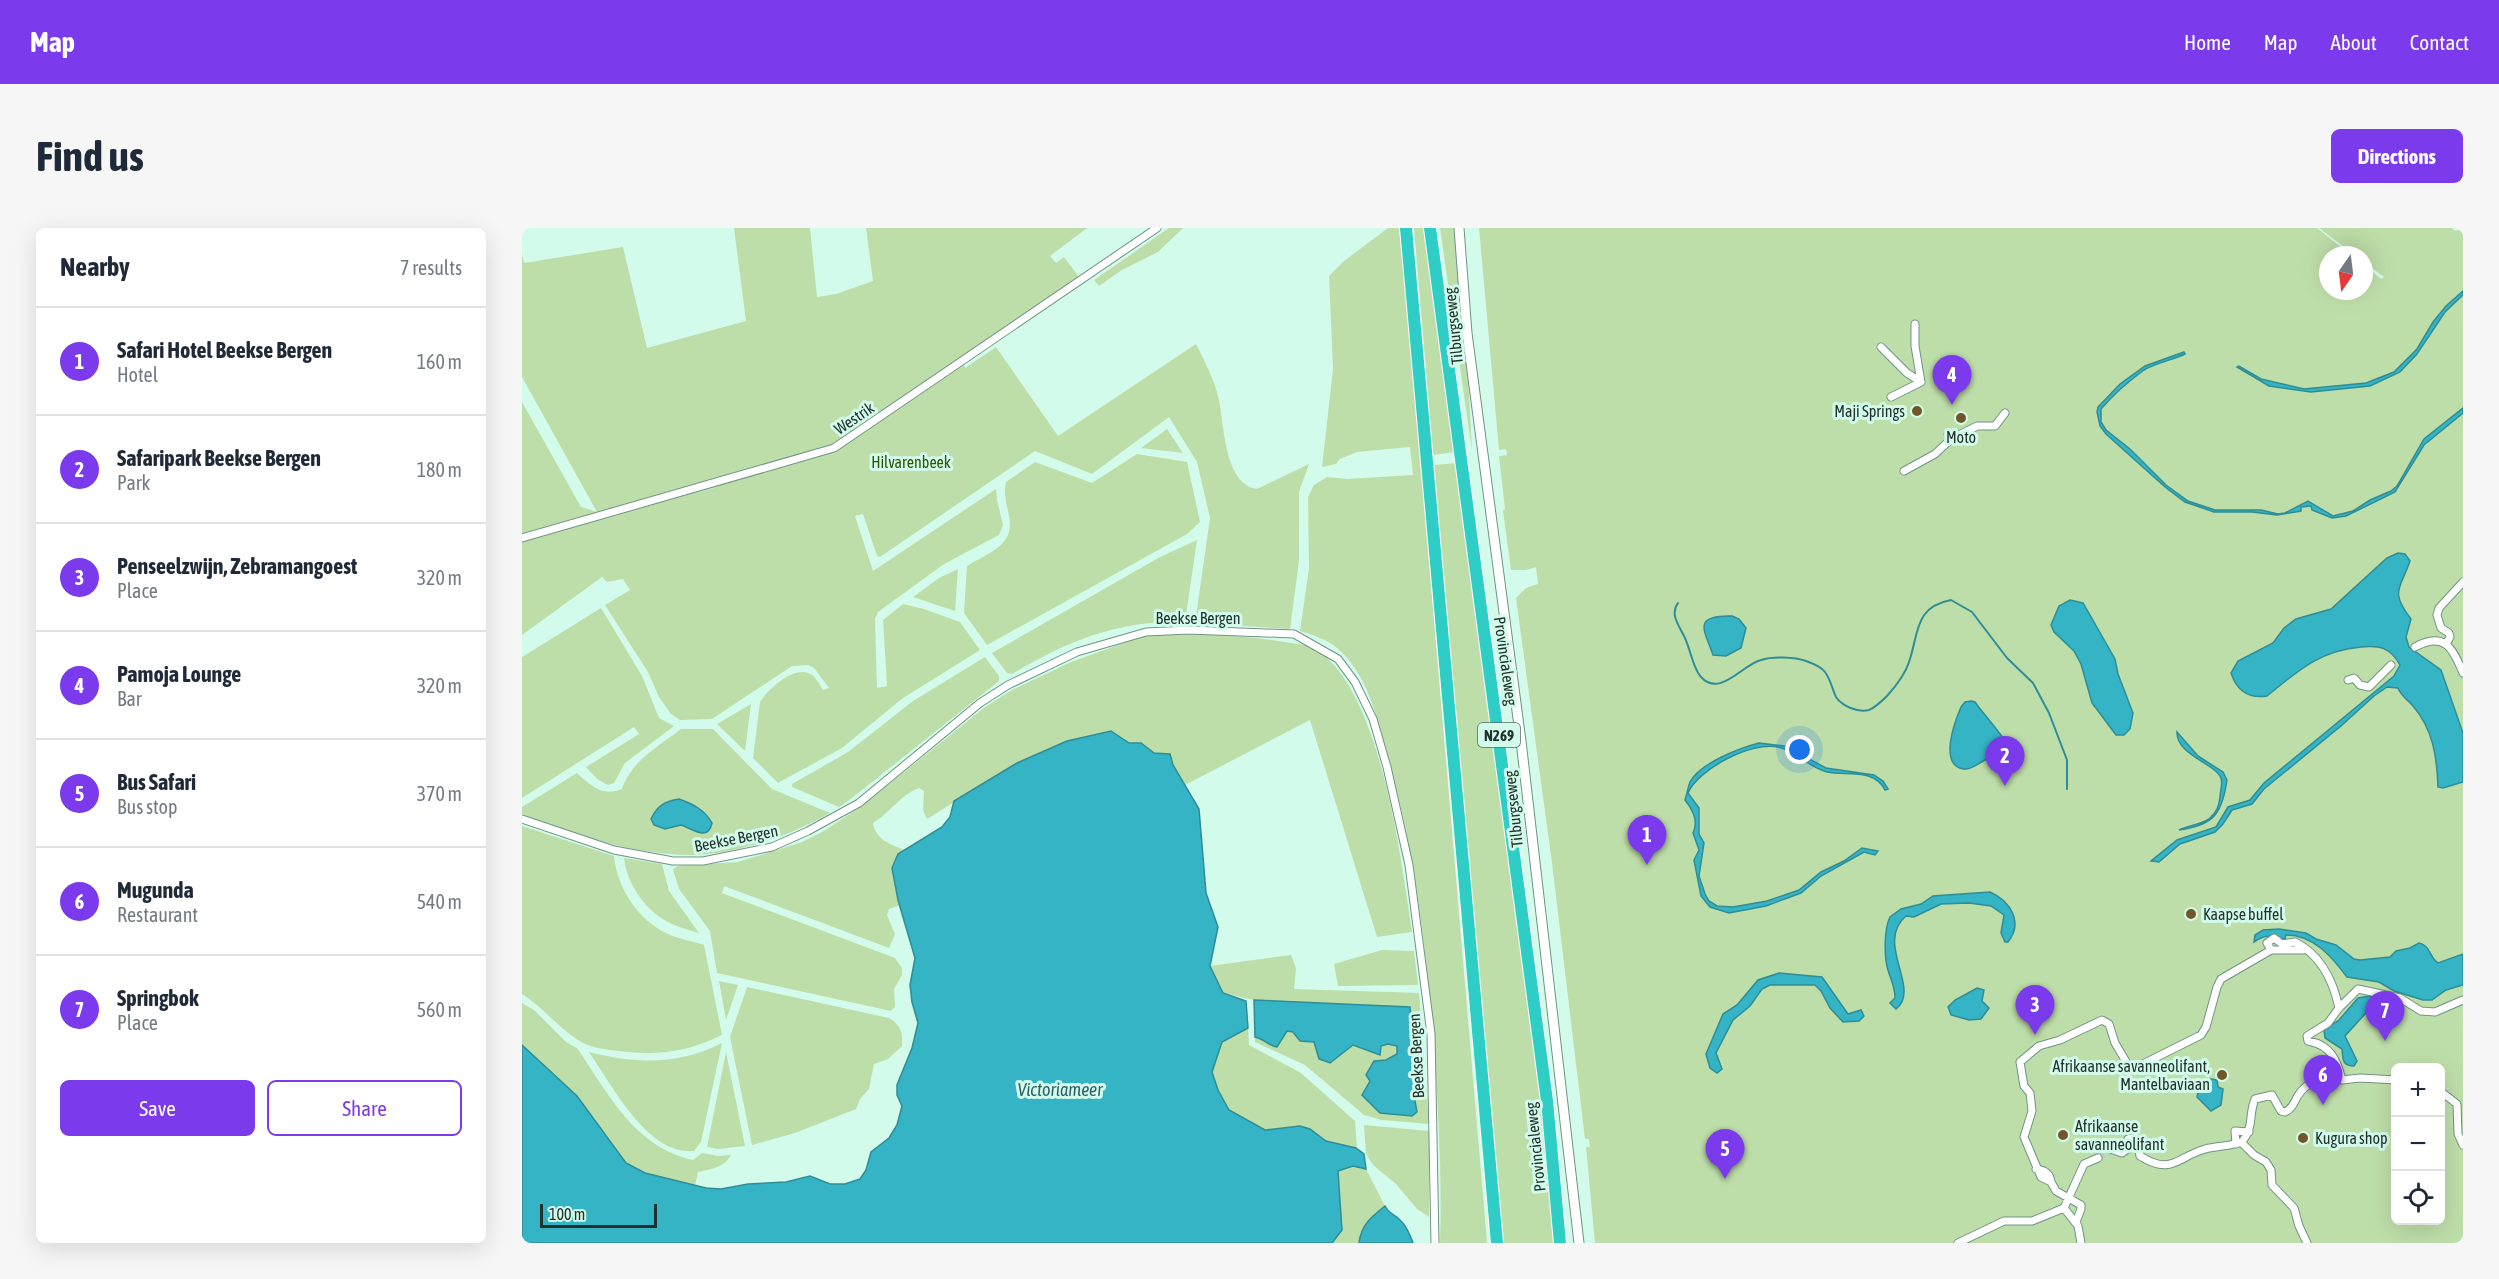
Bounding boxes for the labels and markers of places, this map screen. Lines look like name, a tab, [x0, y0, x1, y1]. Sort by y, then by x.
pin: 4	[1932, 356, 1972, 405]
place label: Maji Springs	[1834, 402, 1905, 421]
marker: Maji Springs	[1910, 404, 1924, 418]
marker: Moto	[1954, 411, 1968, 425]
place label: Moto	[1946, 428, 1976, 446]
pin: 2	[1986, 736, 2024, 786]
pin: 1	[1628, 816, 1666, 865]
place label: Kaapse buffel	[2203, 905, 2284, 924]
marker: Kaapse buffel	[2184, 907, 2198, 921]
pin: 3	[2016, 986, 2054, 1035]
pin: 7	[2366, 992, 2404, 1041]
pin: 6	[2304, 1056, 2342, 1105]
place label: Afrikaanse savanneolifant, Mantelbaviaan	[2052, 1057, 2210, 1093]
marker: Afrikaanse savanneolifant, Mantelbaviaan	[2215, 1068, 2229, 1082]
place label: Afrikaanse savanneolifant	[2075, 1117, 2165, 1153]
marker: Afrikaanse savanneolifant	[2056, 1128, 2070, 1142]
place label: Kugura shop	[2315, 1129, 2388, 1148]
pin: 5	[1706, 1130, 1744, 1179]
marker: Kugura shop	[2296, 1131, 2310, 1145]

